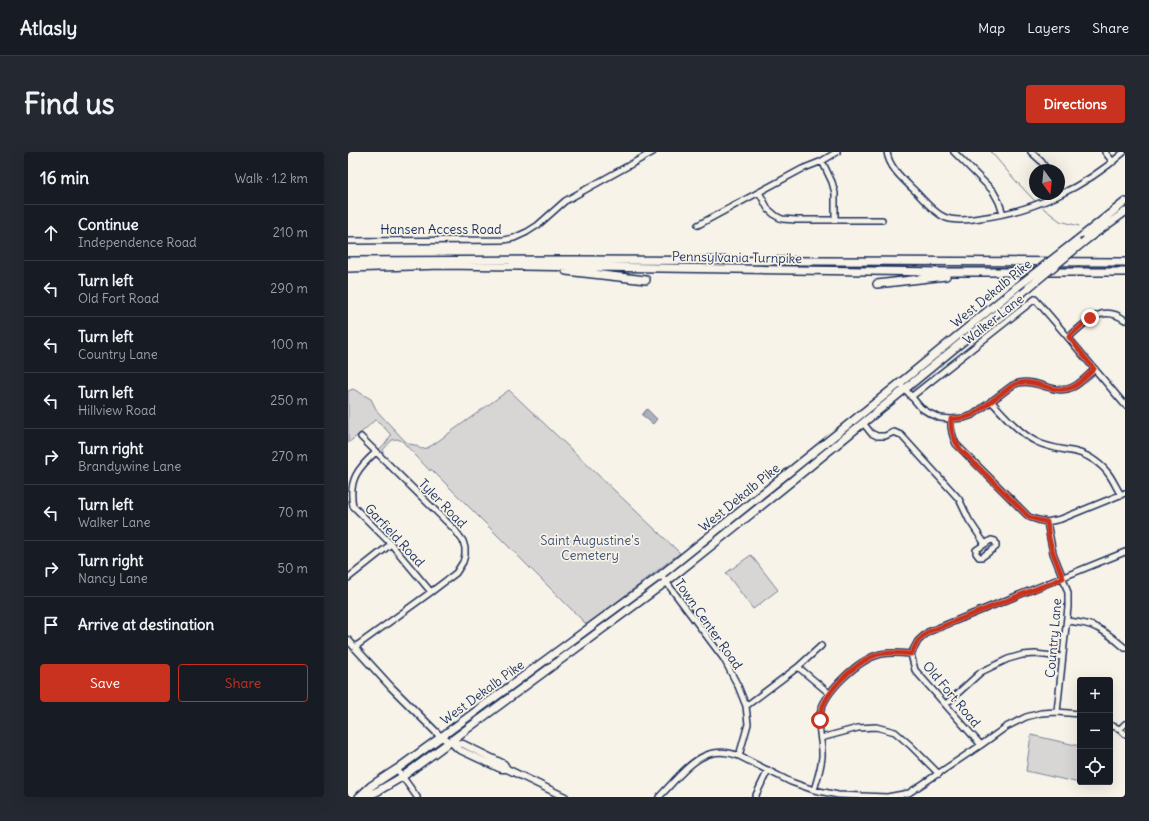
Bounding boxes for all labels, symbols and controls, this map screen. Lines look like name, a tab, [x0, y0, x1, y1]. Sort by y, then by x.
text: Atlasly	[20, 16, 77, 40]
text: Map	[978, 19, 1005, 37]
text: Layers	[1027, 19, 1070, 37]
text: Share	[1092, 19, 1129, 37]
button: Directions	[1026, 85, 1125, 123]
text: Find us	[24, 86, 115, 122]
north arrow	[1029, 164, 1065, 200]
text: 16 min	[40, 167, 89, 189]
text: Walk · 1.2 km	[234, 170, 308, 187]
text: Continue	[78, 215, 139, 234]
street label: Hansen Access Road	[380, 221, 502, 238]
icon: ahead	[40, 222, 62, 244]
text: 210 m	[273, 224, 308, 241]
text: Independence Road	[78, 234, 197, 251]
street label: Pennsylvania Turnpike	[672, 248, 802, 267]
street label: West Dekalb Pike	[947, 256, 1035, 331]
text: Turn left	[78, 271, 133, 290]
icon: left	[40, 278, 62, 300]
text: 290 m	[270, 280, 308, 297]
text: Old Fort Road	[78, 290, 159, 307]
street label: Walker Lane	[959, 290, 1027, 348]
route end	[1081, 309, 1099, 327]
text: Turn left	[78, 327, 133, 346]
icon: left	[40, 334, 62, 356]
text: 100 m	[271, 336, 308, 353]
text: Country Lane	[78, 346, 158, 363]
text: Turn left	[78, 383, 133, 402]
icon: left	[40, 390, 62, 412]
text: 250 m	[270, 392, 308, 409]
text: Hillview Road	[78, 402, 156, 419]
text: Turn right	[78, 439, 143, 458]
icon: right	[40, 446, 62, 468]
text: 270 m	[271, 448, 308, 465]
text: Brandywine Lane	[78, 458, 181, 475]
street label: West Dekalb Pike	[695, 460, 783, 535]
street label: Tyler Road	[415, 475, 471, 532]
text: Turn left	[78, 495, 133, 514]
street label: Garfield Road	[361, 500, 429, 571]
icon: left	[40, 502, 62, 524]
text: 70 m	[279, 504, 308, 521]
text: Walker Lane	[78, 514, 151, 531]
park label: Saint Augustine's Cemetery	[540, 532, 640, 564]
text: Turn right	[78, 551, 143, 570]
icon: right	[40, 558, 62, 580]
text: 50 m	[277, 560, 308, 577]
text: Nancy Lane	[78, 570, 148, 587]
street label: Town Center Road	[671, 576, 746, 673]
street label: Country Lane	[1042, 598, 1065, 679]
icon: arrive	[40, 614, 62, 636]
text: Arrive at destination	[78, 615, 214, 634]
street label: West Dekalb Pike	[437, 656, 527, 728]
street label: Old Fort Road	[919, 658, 984, 731]
button: Save	[40, 664, 170, 702]
button: Share	[178, 664, 308, 702]
map controls	[1077, 677, 1113, 785]
button: +	[1077, 677, 1113, 713]
route start	[811, 711, 829, 729]
button: −	[1077, 713, 1113, 749]
button: locate	[1077, 749, 1113, 785]

